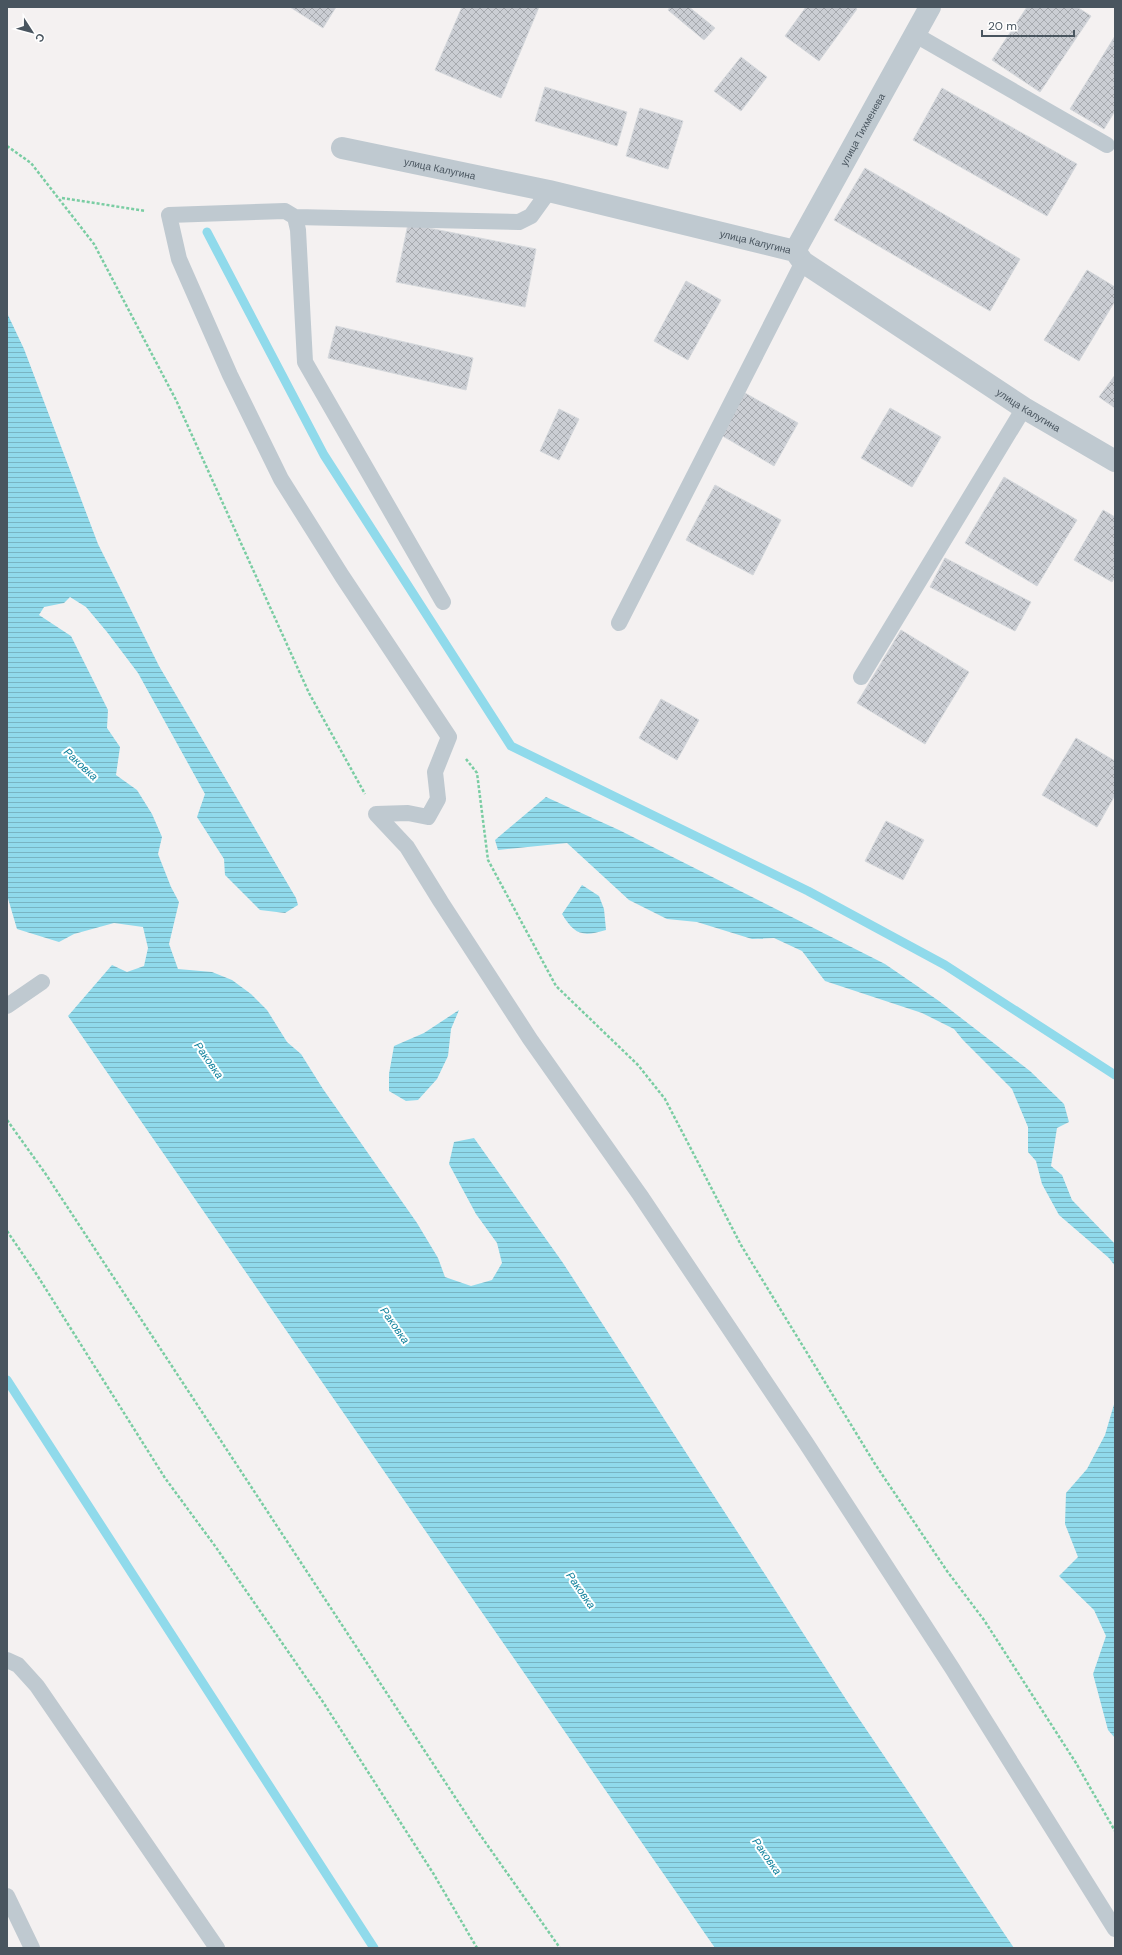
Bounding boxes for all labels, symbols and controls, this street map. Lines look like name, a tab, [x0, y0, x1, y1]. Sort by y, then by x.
north arrow	[12, 12, 52, 52]
scale bar	[982, 12, 1074, 38]
text: 20 m	[988, 18, 1017, 34]
text: С	[32, 31, 48, 45]
street label: улица Тихменева	[837, 91, 888, 168]
street label: улица Калугина	[403, 155, 477, 183]
street label: улица Калугина	[719, 227, 793, 257]
street label: улица Калугина	[994, 386, 1063, 435]
water label: Раковка	[61, 745, 101, 783]
water label: Раковка	[191, 1039, 227, 1081]
water label: Раковка	[377, 1304, 413, 1346]
water label: Раковка	[563, 1569, 599, 1611]
water label: Раковка	[749, 1835, 785, 1877]

